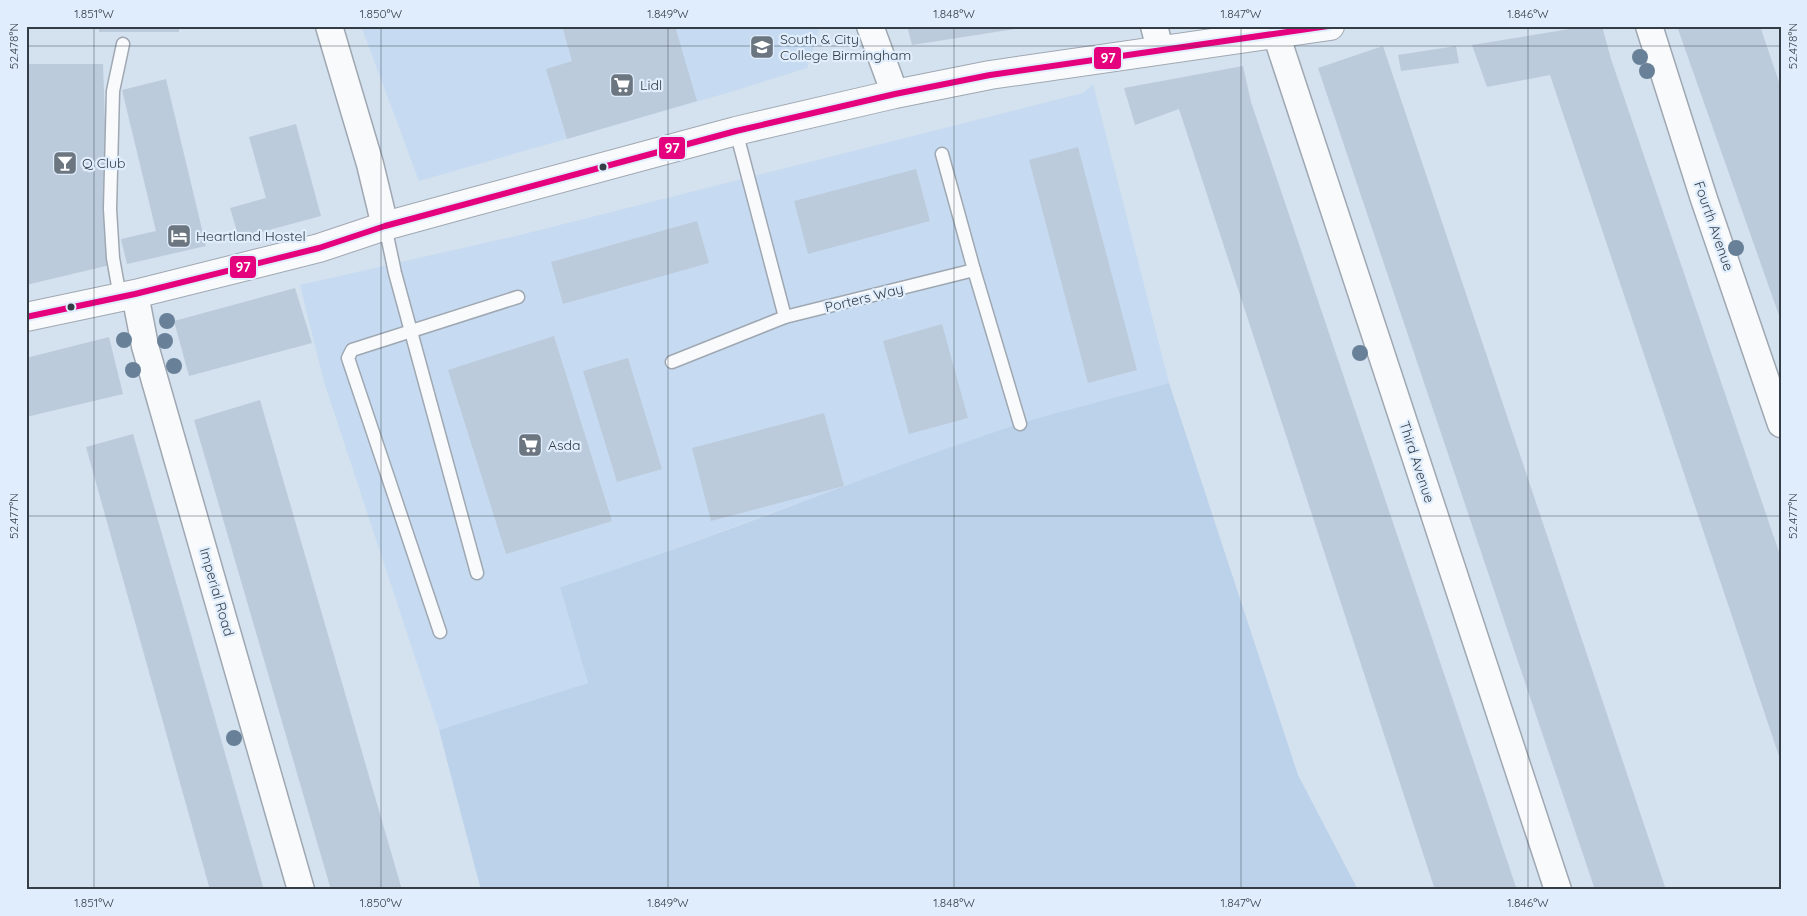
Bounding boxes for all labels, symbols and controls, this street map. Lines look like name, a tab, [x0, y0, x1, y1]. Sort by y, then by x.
text: 1.851°W	[74, 6, 114, 21]
text: 1.850°W	[360, 6, 403, 21]
text: 1.849°W	[647, 6, 689, 21]
text: 1.848°W	[933, 6, 975, 21]
text: 1.847°W	[1221, 6, 1262, 21]
text: 1.846°W	[1507, 6, 1549, 21]
text: 52.478°N	[6, 23, 21, 69]
text: 52.478°N	[1785, 23, 1800, 69]
place label: South & City College Birmingham	[780, 30, 911, 64]
school or university icon: South & City College Birmingham	[749, 34, 775, 60]
line badge: 97	[1093, 46, 1122, 70]
text: 97	[1100, 49, 1116, 67]
supermarket icon: Lidl	[609, 72, 635, 98]
place label: Lidl	[640, 76, 662, 94]
line badge: 97	[658, 136, 686, 160]
text: 97	[664, 139, 680, 157]
bar icon: Q Club	[52, 150, 78, 176]
place label: Q Club	[82, 154, 125, 172]
unlabelled marker	[598, 162, 608, 172]
street label: Fourth Avenue	[1690, 179, 1738, 273]
hotel icon: Heartland Hostel	[166, 223, 192, 249]
place label: Heartland Hostel	[196, 227, 306, 245]
line badge: 97	[229, 255, 257, 279]
text: 97	[235, 258, 251, 276]
street label: Porters Way	[823, 280, 905, 316]
unlabelled marker	[66, 302, 76, 312]
street label: Third Avenue	[1395, 419, 1439, 505]
supermarket icon: Asda	[517, 432, 543, 458]
place label: Asda	[548, 436, 581, 454]
text: 52.477°N	[6, 493, 21, 539]
text: 52.477°N	[1785, 493, 1800, 539]
street label: Imperial Road	[196, 546, 238, 638]
text: 1.851°W	[74, 895, 114, 910]
text: 1.850°W	[360, 895, 403, 910]
text: 1.849°W	[647, 895, 689, 910]
text: 1.848°W	[933, 895, 975, 910]
text: 1.847°W	[1221, 895, 1262, 910]
text: 1.846°W	[1507, 895, 1549, 910]

